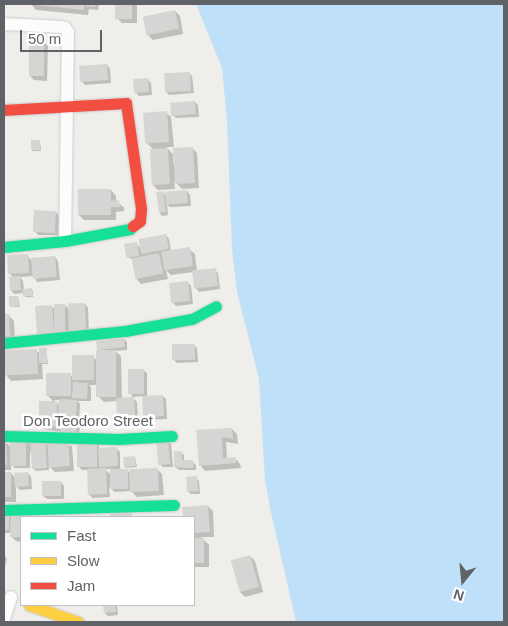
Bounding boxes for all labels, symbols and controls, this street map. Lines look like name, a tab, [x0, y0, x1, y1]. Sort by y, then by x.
scale bar	[22, 20, 105, 52]
text: 50 m	[28, 30, 61, 47]
street label: Don Teodoro Street	[23, 412, 153, 430]
legend	[20, 516, 195, 606]
text: Fast	[67, 527, 96, 544]
text: Slow	[67, 552, 100, 569]
north arrow	[438, 556, 488, 606]
text: Jam	[67, 577, 95, 594]
text: N	[451, 586, 466, 604]

